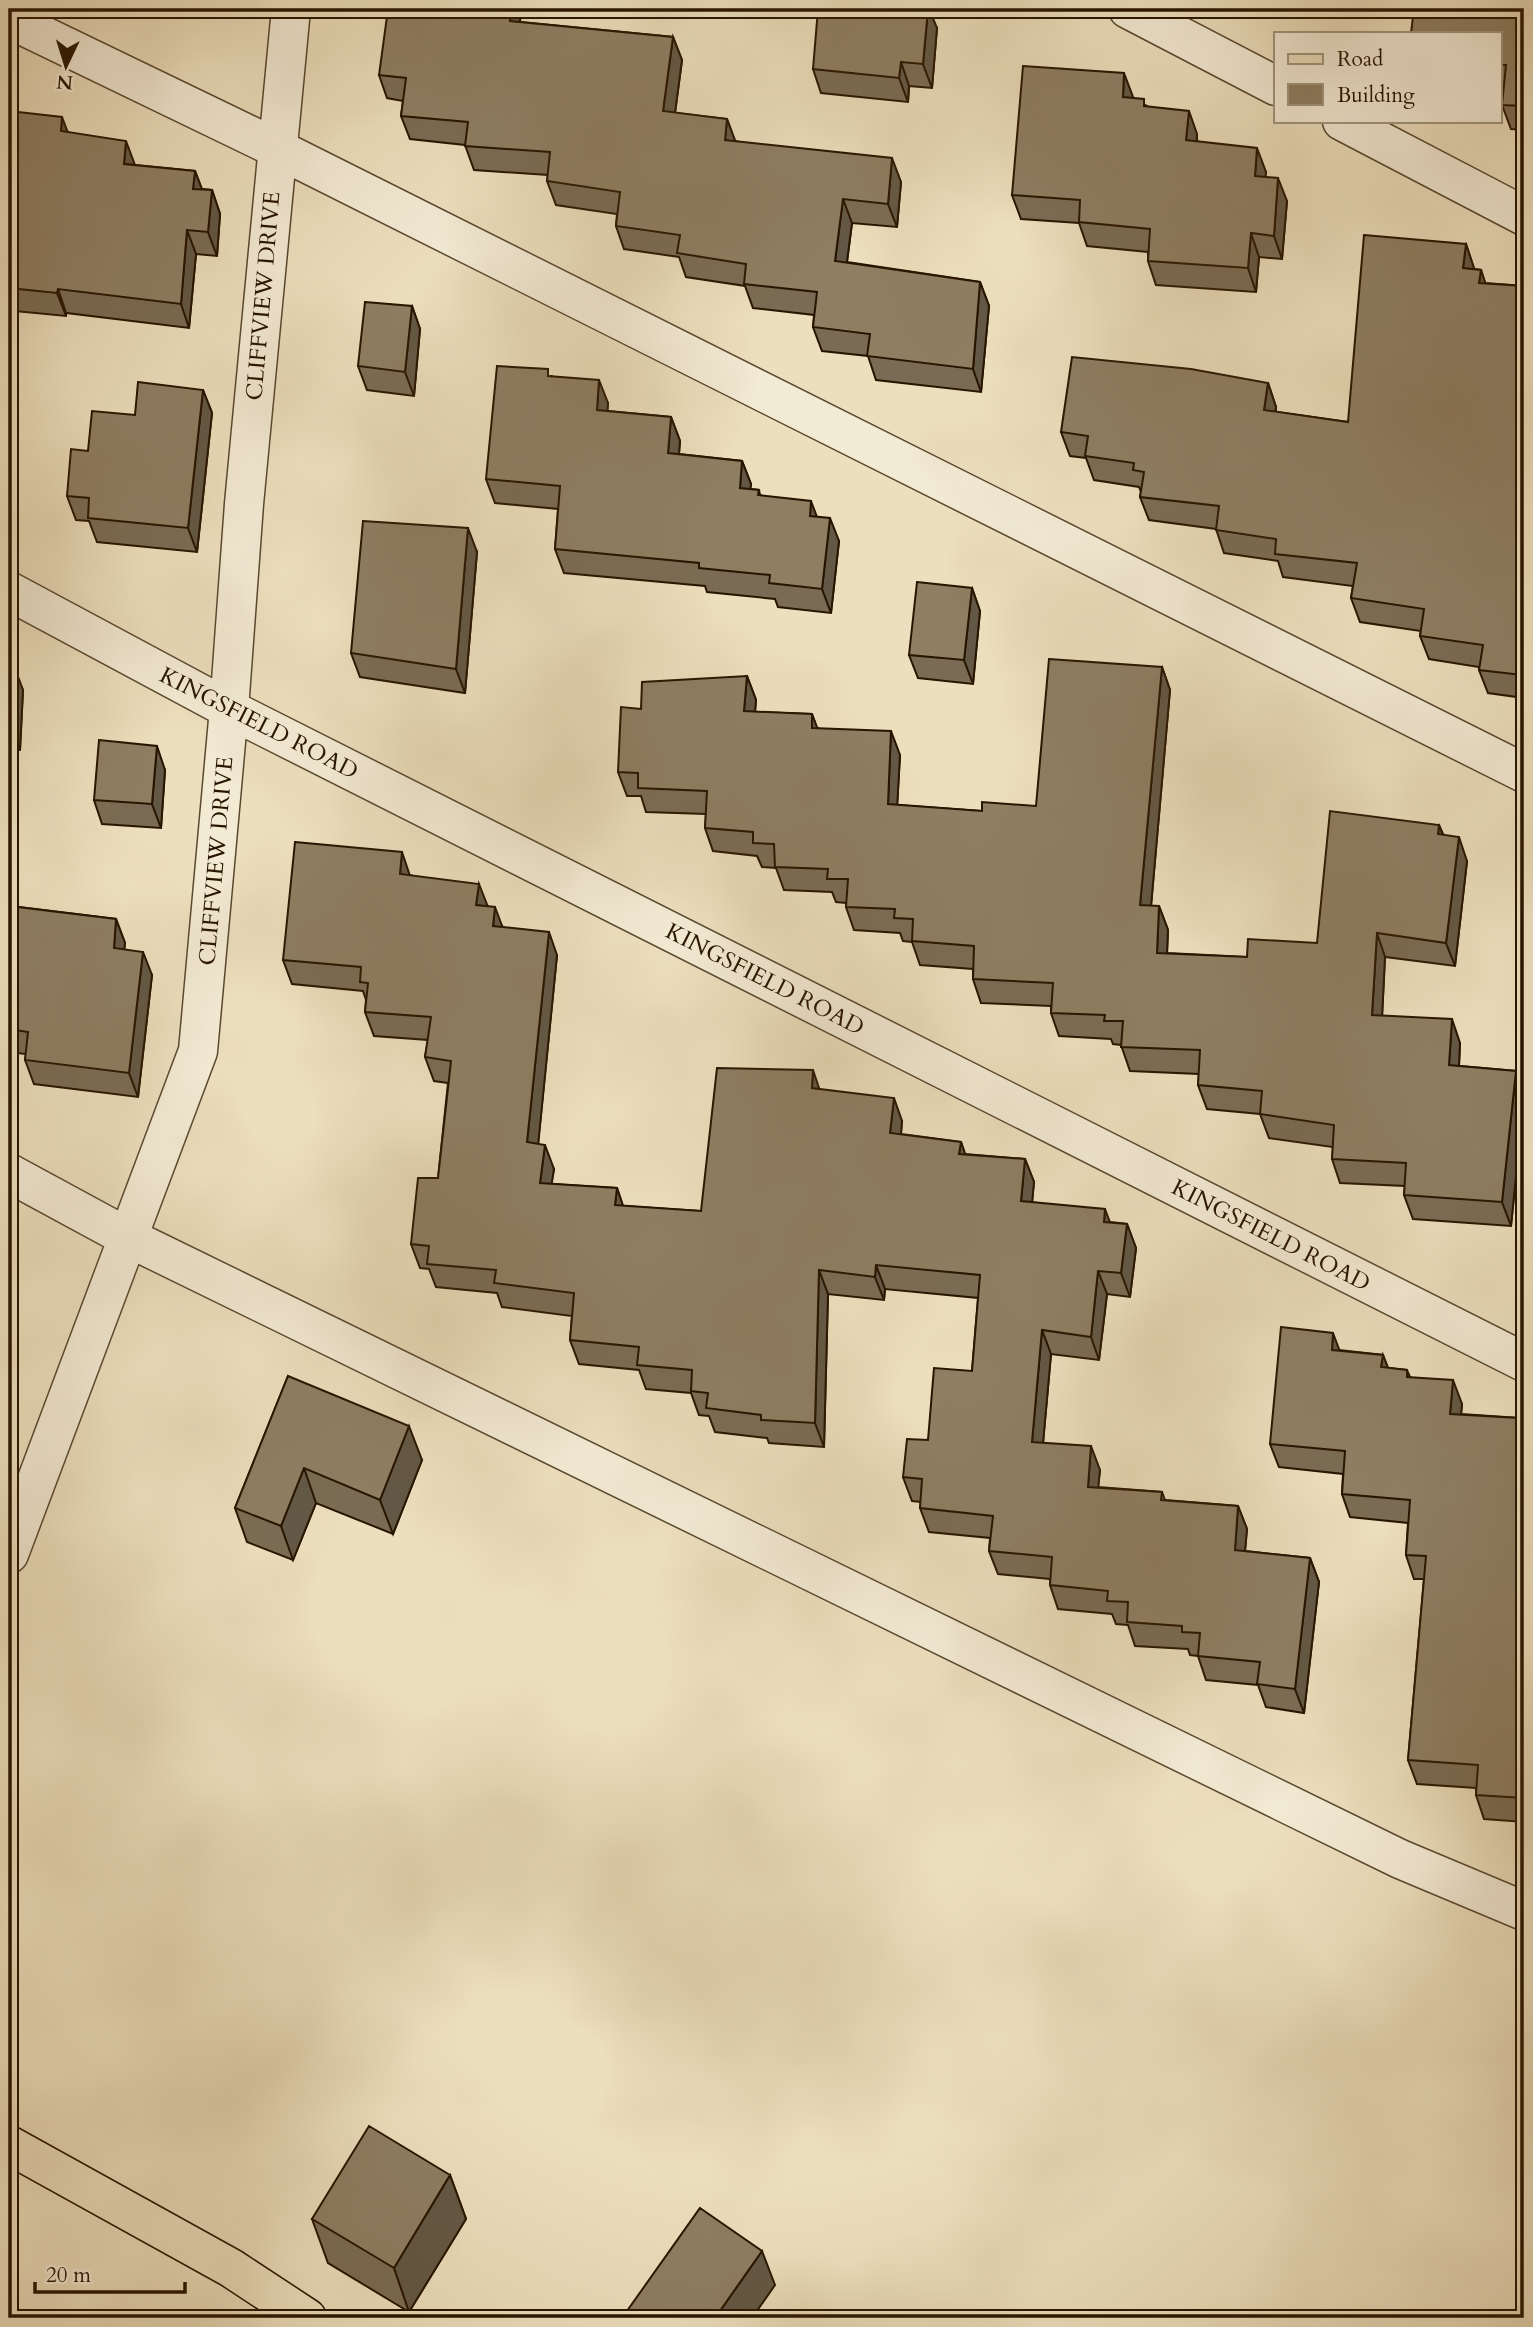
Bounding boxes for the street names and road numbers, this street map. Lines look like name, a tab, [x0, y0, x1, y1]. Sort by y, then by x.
street label: CLIFFVIEW DRIVE	[238, 190, 288, 402]
street label: KINGSFIELD ROAD	[154, 659, 364, 787]
street label: CLIFFVIEW DRIVE	[191, 755, 241, 967]
street label: KINGSFIELD ROAD	[660, 915, 870, 1043]
street label: KINGSFIELD ROAD	[1166, 1171, 1376, 1299]

